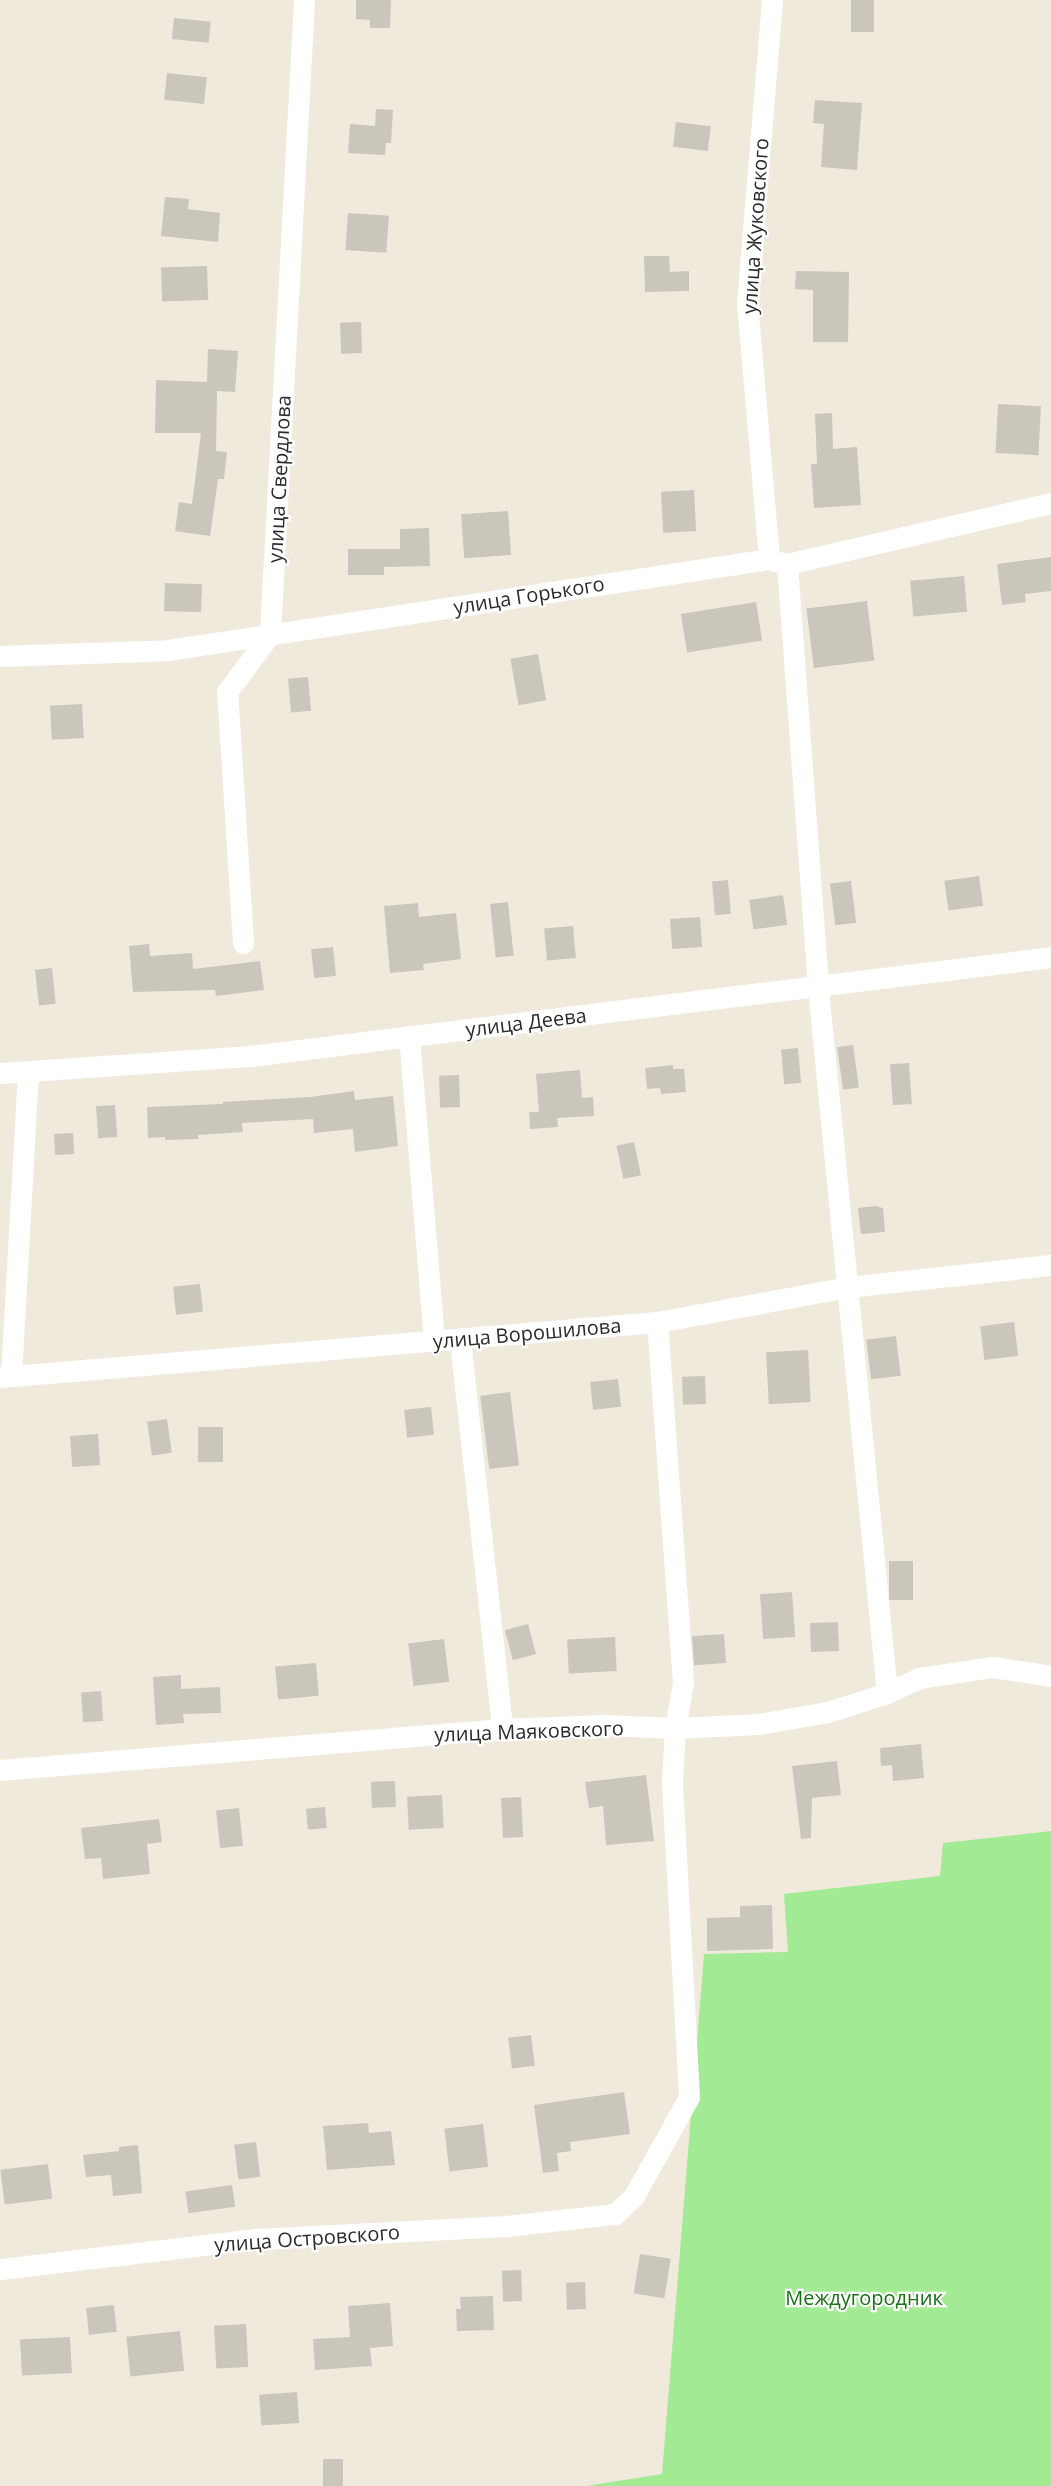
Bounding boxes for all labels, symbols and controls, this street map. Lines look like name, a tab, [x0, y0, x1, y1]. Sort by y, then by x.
street label: улица Жуковского	[737, 137, 773, 315]
street label: улица Свердлова	[263, 394, 295, 564]
street label: улица Горького	[452, 571, 606, 619]
street label: улица Деева	[464, 1003, 588, 1041]
street label: улица Ворошилова	[432, 1313, 622, 1353]
street label: улица Маяковского	[434, 1716, 624, 1746]
street label: улица Островского	[213, 2220, 401, 2256]
park label: Междугородник	[785, 2285, 943, 2309]

